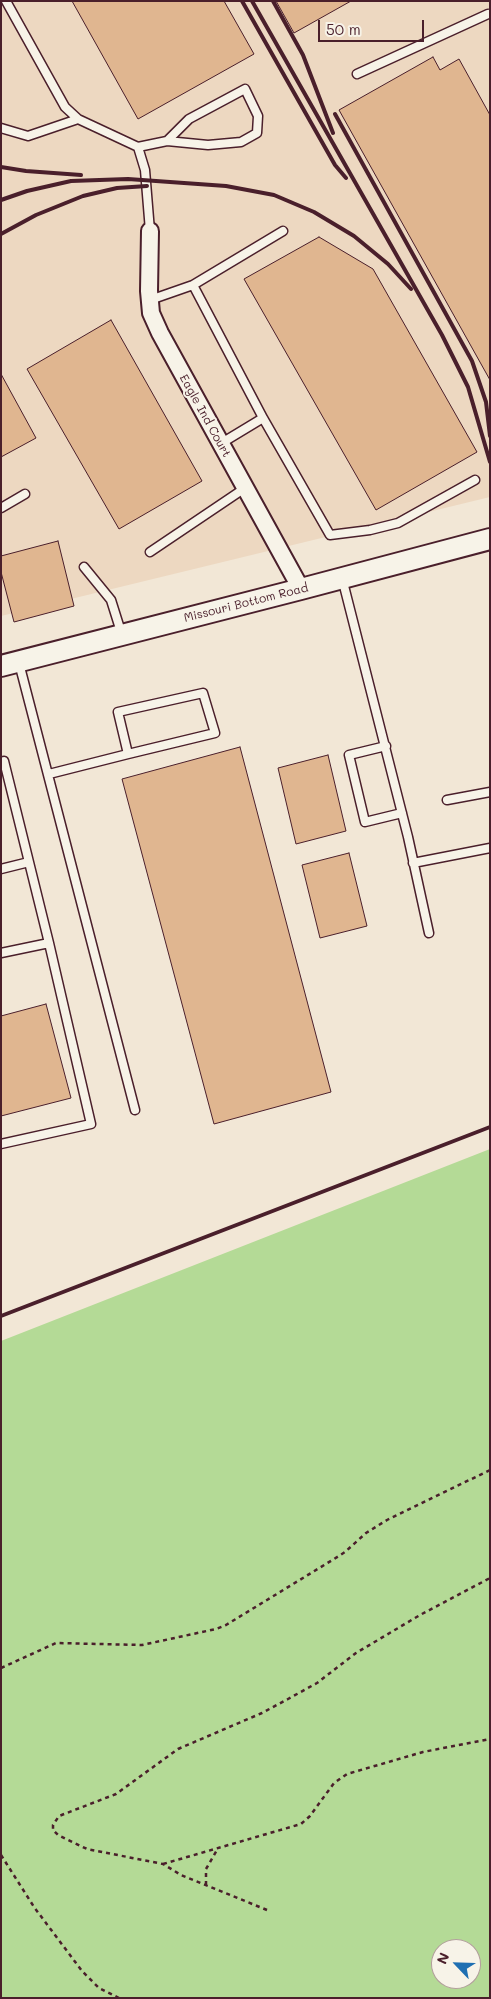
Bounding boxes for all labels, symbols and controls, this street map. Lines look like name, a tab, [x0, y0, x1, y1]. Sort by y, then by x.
scale bar	[321, 10, 427, 42]
text: 50 m	[326, 19, 361, 39]
street label: Eagle Ind Court	[176, 372, 234, 460]
street label: Missouri Bottom Road	[182, 581, 310, 625]
north arrow	[431, 1939, 481, 1989]
text: N	[432, 1949, 454, 1967]

